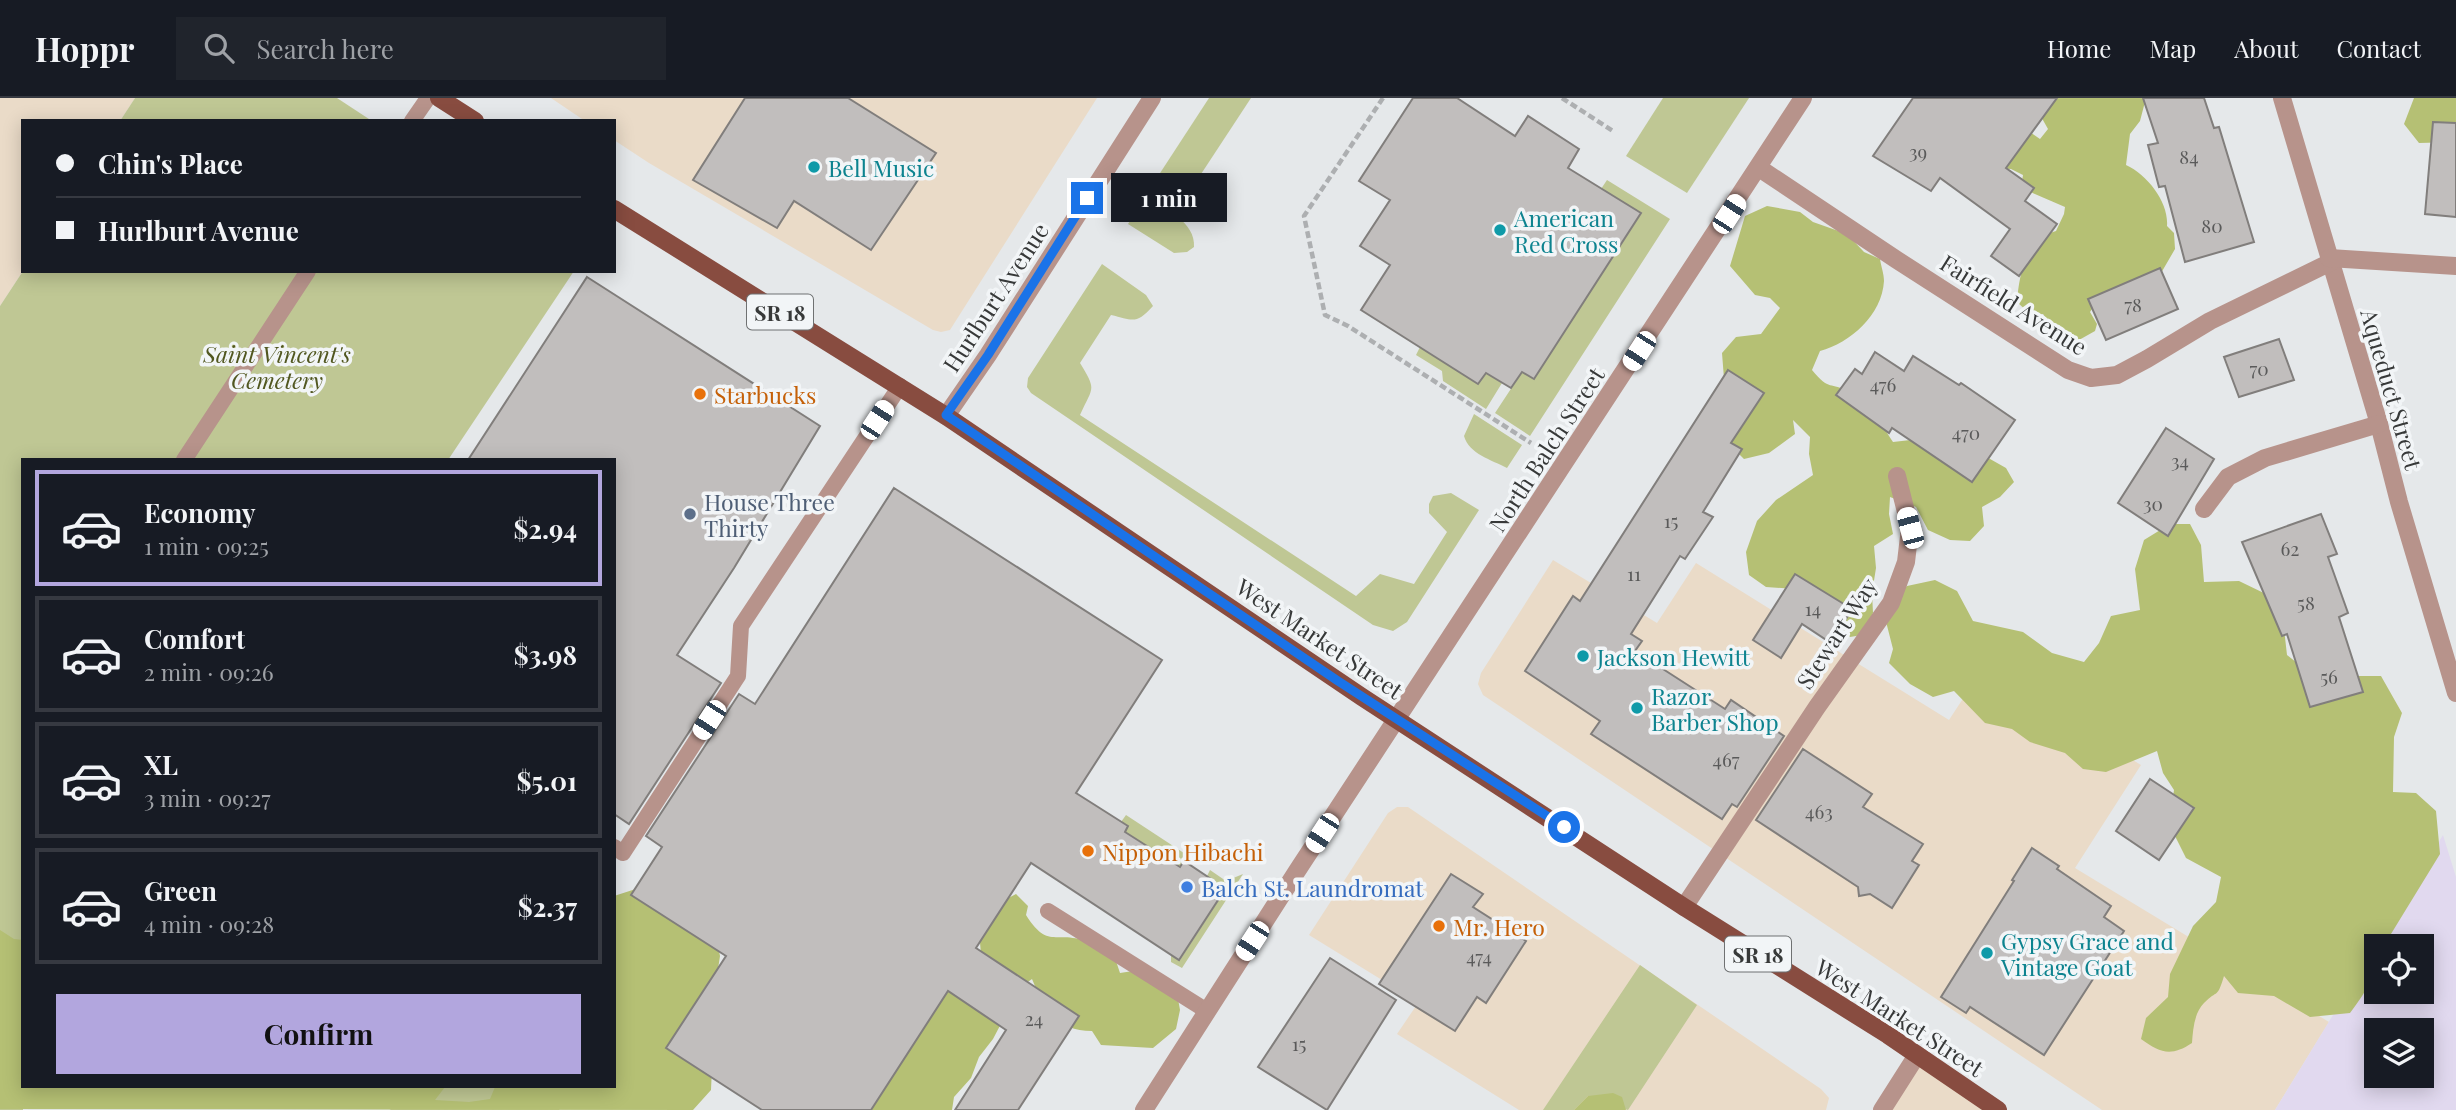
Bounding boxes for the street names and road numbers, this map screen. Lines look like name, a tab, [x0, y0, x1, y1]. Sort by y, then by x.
street label: Hurlburt Avenue	[935, 216, 1055, 378]
street label: Fairfield Avenue	[1935, 246, 2093, 362]
road number: SR 18	[747, 294, 813, 330]
street label: Aqueduct Street	[2354, 304, 2430, 474]
street label: North Balch Street	[1481, 360, 1611, 537]
street label: West Market Street	[1230, 570, 1410, 706]
street label: Stewart Way	[1789, 571, 1884, 695]
road number: SR 18	[1725, 936, 1791, 972]
street label: West Market Street	[1809, 950, 1991, 1083]

